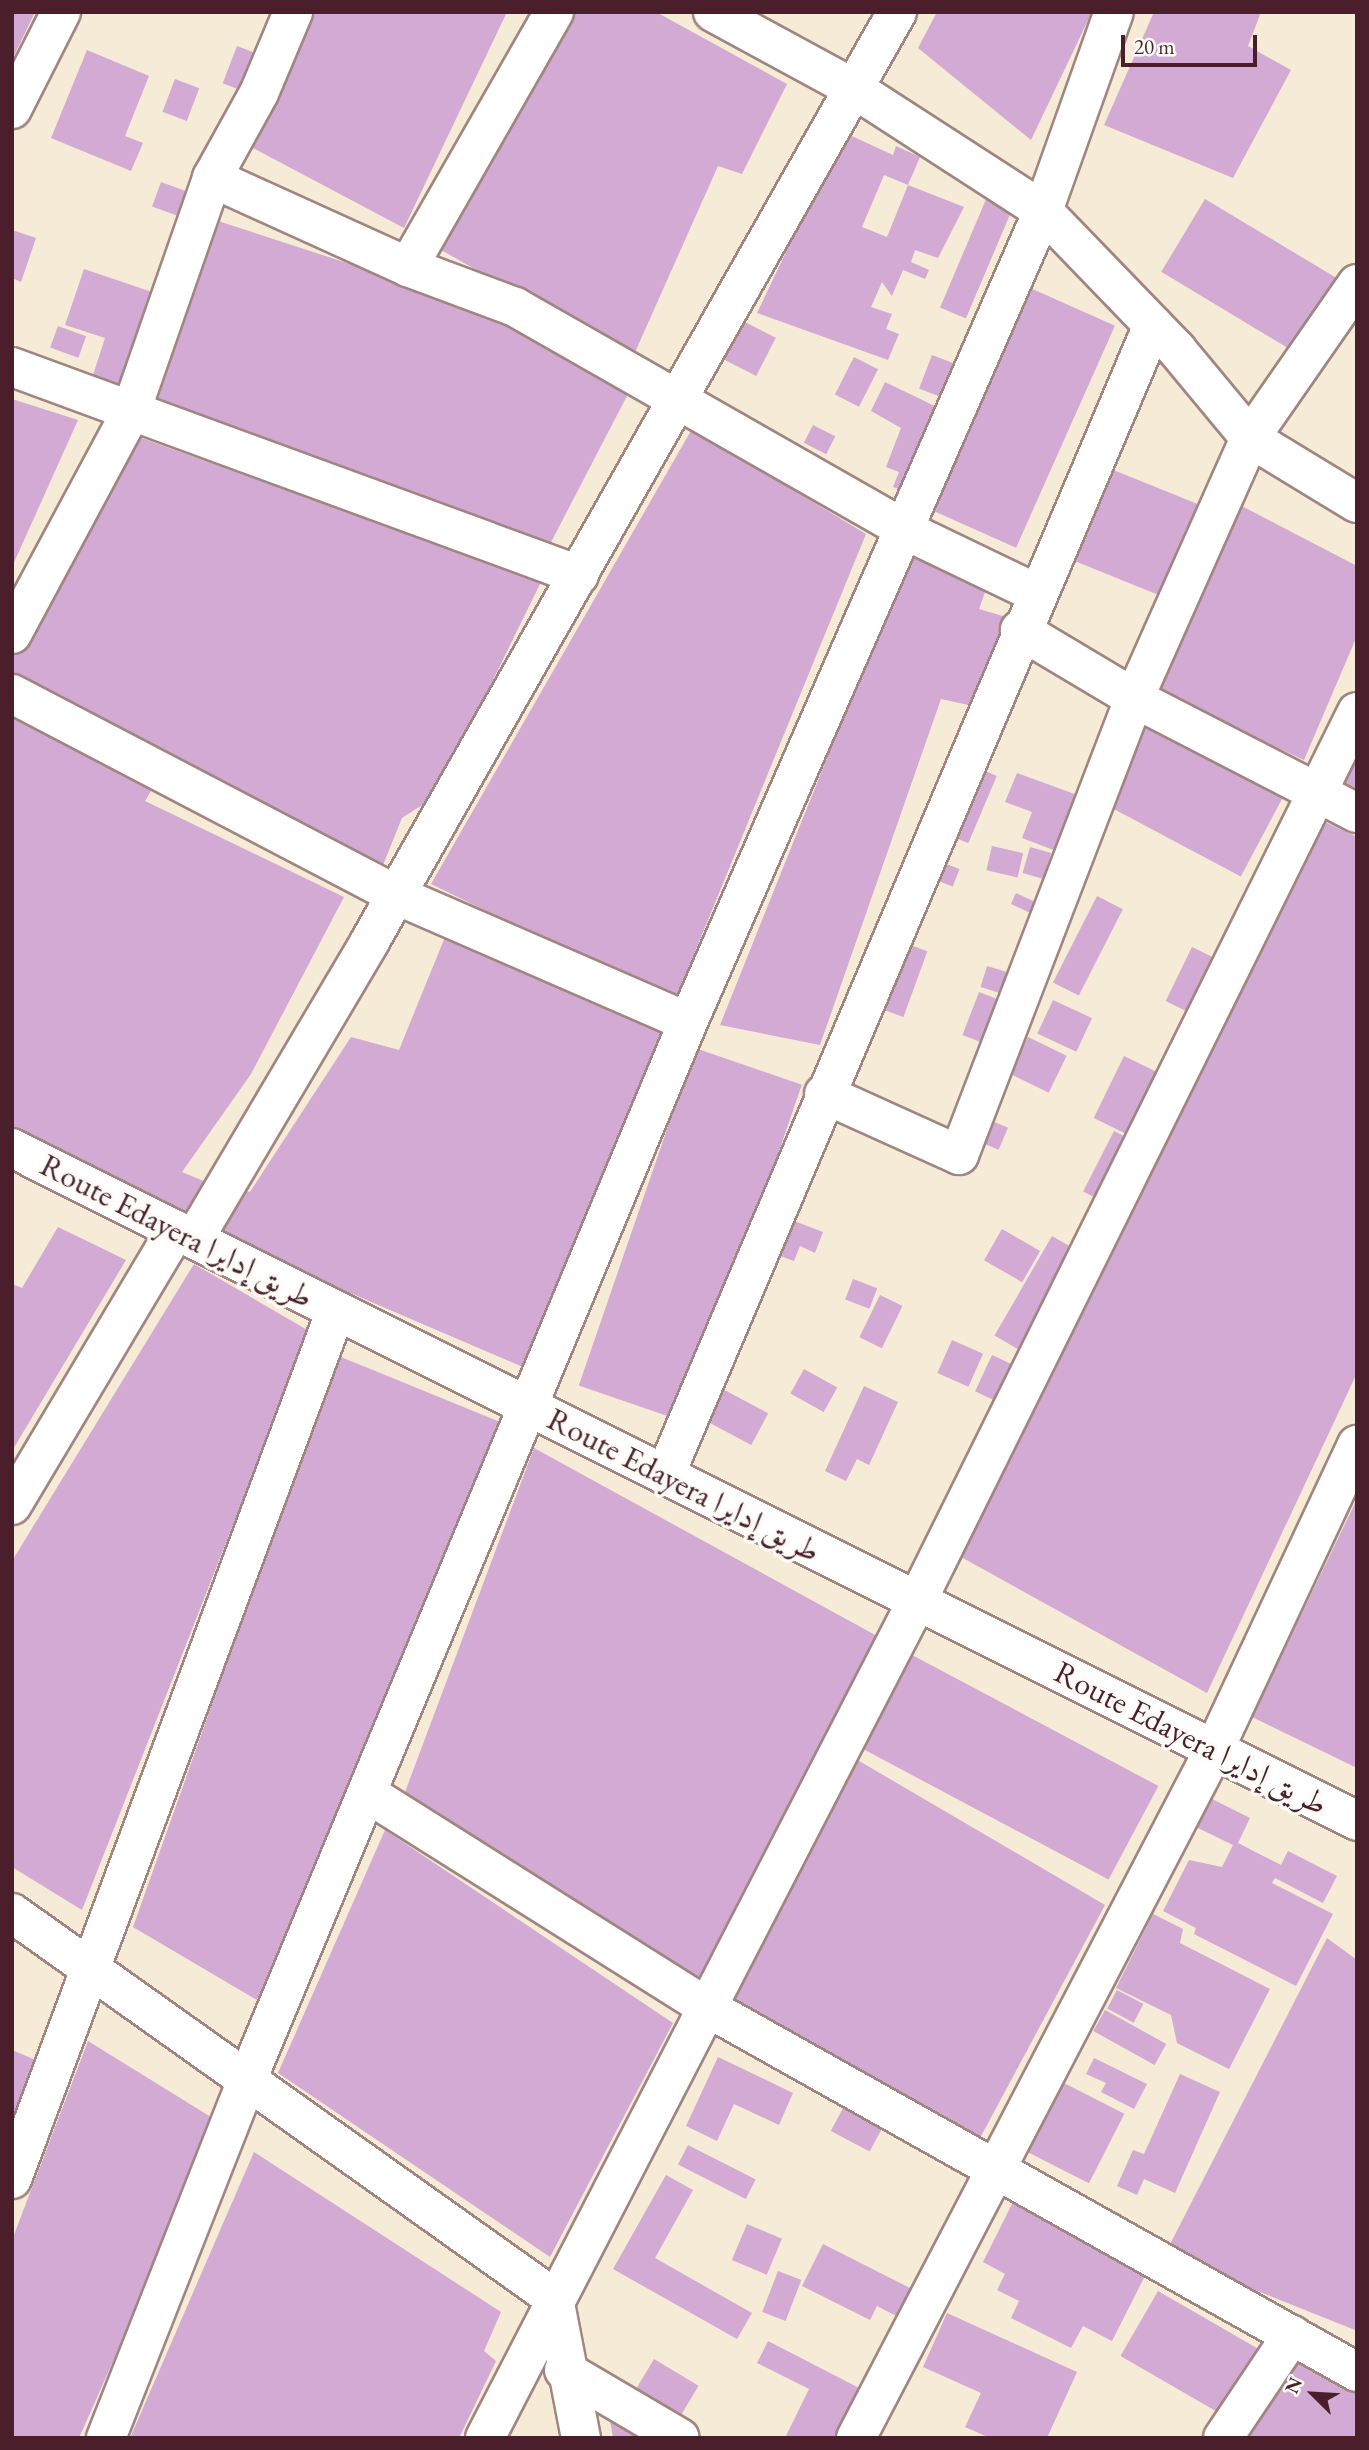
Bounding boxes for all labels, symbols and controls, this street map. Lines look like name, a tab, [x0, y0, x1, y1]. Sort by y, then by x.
scale bar	[1124, 21, 1260, 65]
text: 20 m	[1134, 33, 1175, 60]
street label: Route Edayera طريق إدايرا	[34, 1146, 320, 1316]
street label: Route Edayera طريق إدايرا	[541, 1400, 827, 1570]
street label: Route Edayera طريق إدايرا	[1048, 1653, 1334, 1823]
north arrow	[1278, 2359, 1348, 2429]
text: N	[1279, 2373, 1308, 2397]

